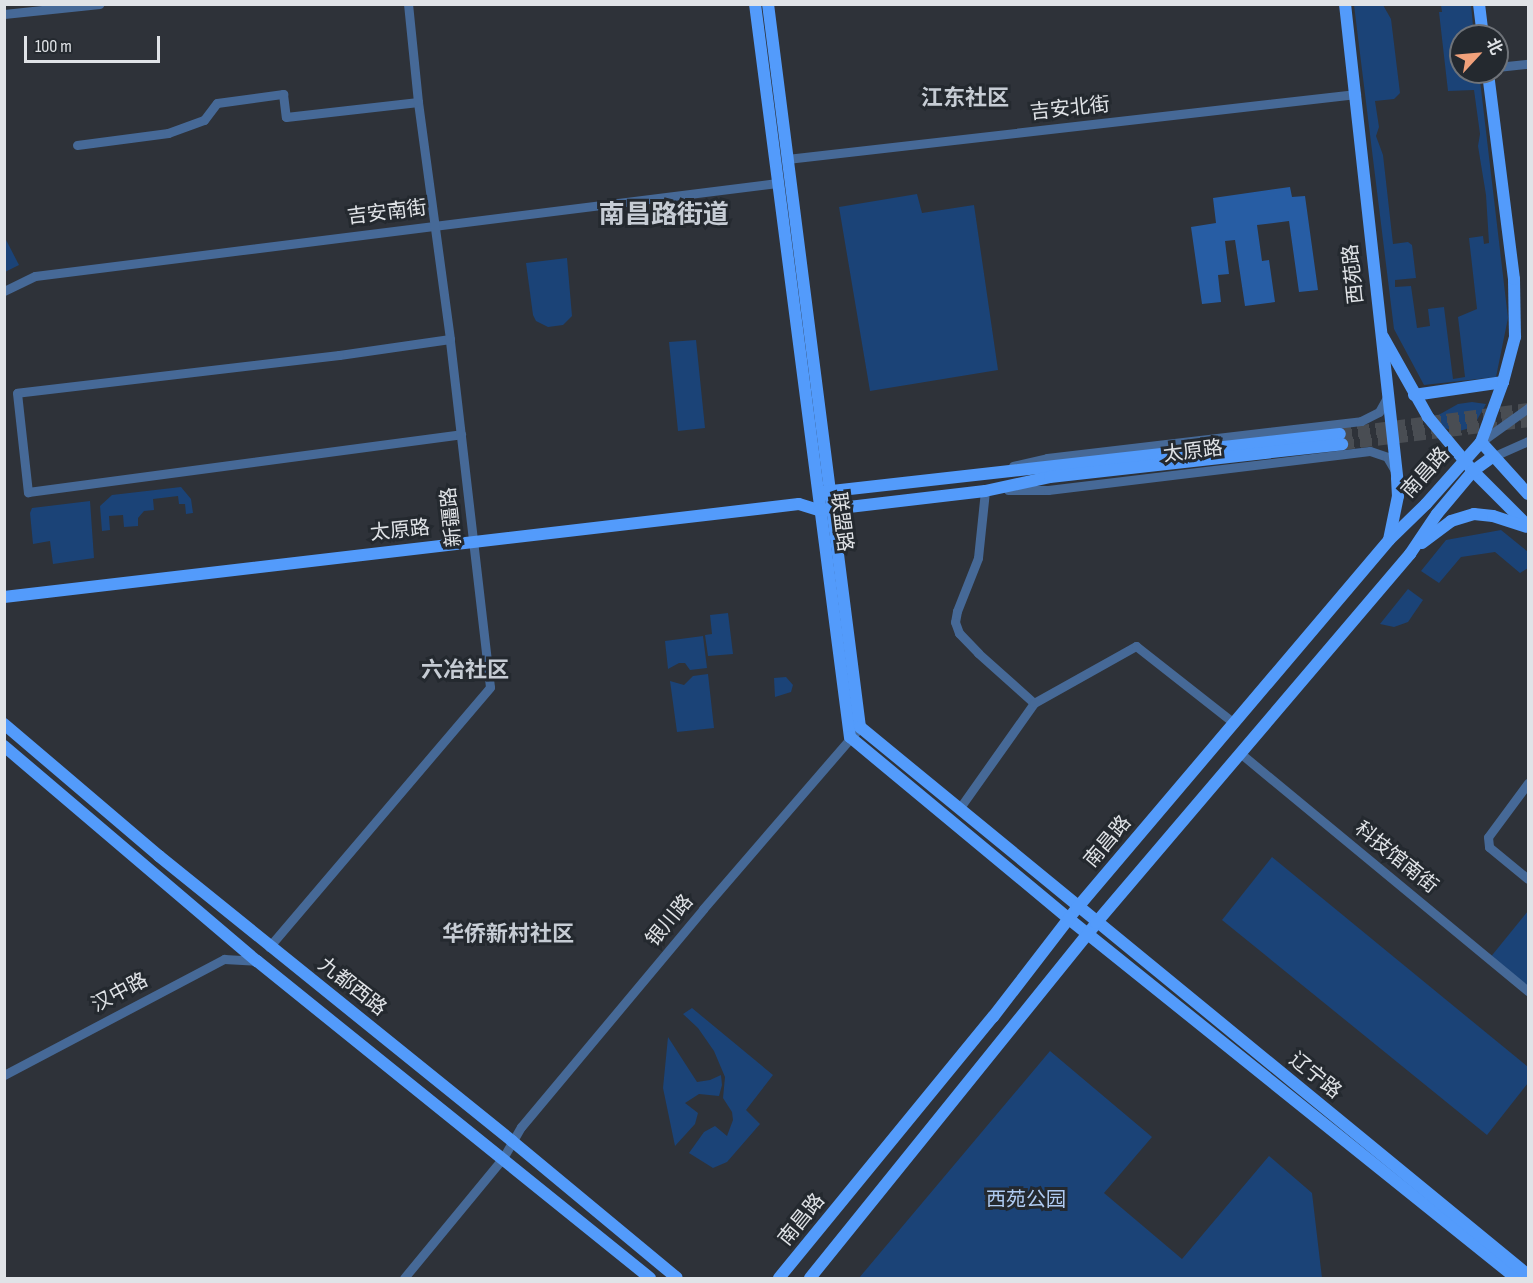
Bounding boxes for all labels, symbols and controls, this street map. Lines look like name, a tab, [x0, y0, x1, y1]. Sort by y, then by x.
scale bar	[27, 24, 164, 62]
north arrow	[1449, 24, 1509, 84]
text: 北	[1482, 35, 1506, 58]
text: 100 m	[35, 36, 72, 57]
district label: 江东社区	[921, 86, 1009, 112]
street label: 吉安北街	[1029, 93, 1111, 125]
street label: 吉安南街	[346, 196, 428, 230]
district label: 南昌路街道	[599, 200, 729, 232]
street label: 西苑路	[1339, 243, 1369, 305]
street label: 太原路	[1162, 436, 1224, 468]
street label: 南昌路	[1397, 443, 1455, 503]
street label: 新疆路	[437, 486, 467, 548]
street label: 联盟路	[825, 491, 857, 553]
street label: 太原路	[369, 516, 431, 546]
district label: 六冶社区	[421, 658, 509, 684]
street label: 南昌路	[1080, 811, 1136, 873]
street label: 科技馆南街	[1350, 817, 1442, 899]
street label: 银川路	[642, 890, 698, 952]
district label: 华侨新村社区	[442, 922, 574, 948]
street label: 九都西路	[313, 953, 391, 1021]
street label: 汉中路	[88, 968, 152, 1018]
street label: 辽宁路	[1284, 1048, 1346, 1104]
park label: 西苑公园	[986, 1188, 1066, 1212]
street label: 南昌路	[774, 1189, 830, 1251]

